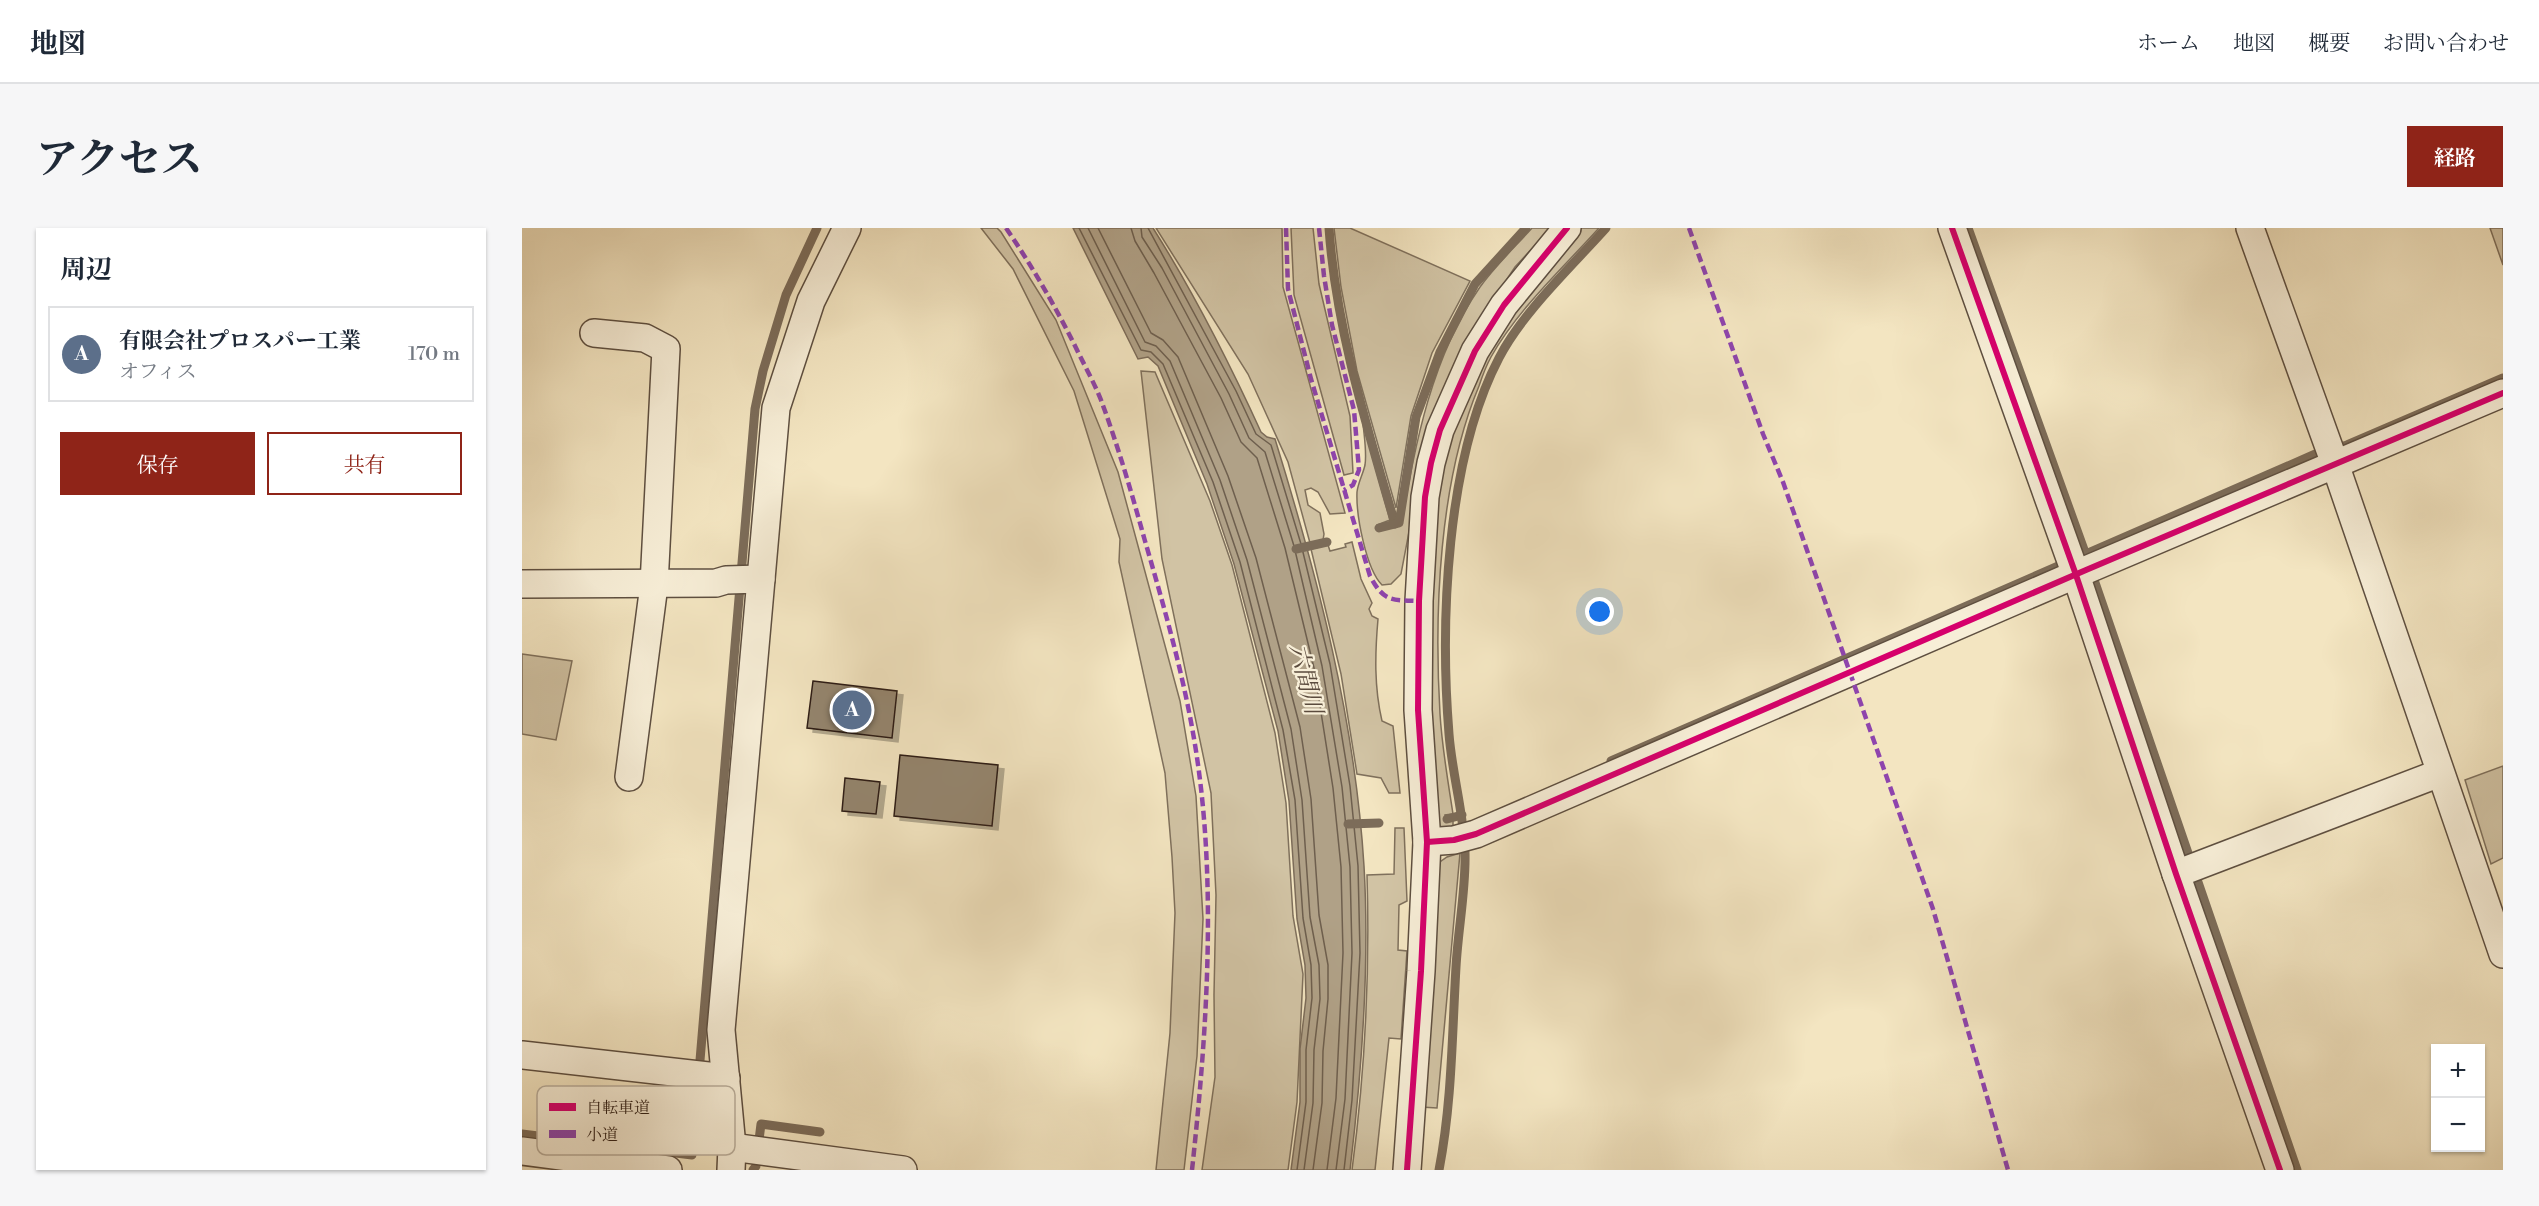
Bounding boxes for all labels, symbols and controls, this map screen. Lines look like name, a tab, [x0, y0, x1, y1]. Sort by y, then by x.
text: 地図	[30, 27, 86, 62]
text: ホーム	[2137, 31, 2200, 57]
text: 地図	[2233, 31, 2275, 57]
text: 概要	[2308, 31, 2350, 57]
text: お問い合わせ	[2383, 31, 2509, 57]
button: 経路	[2407, 126, 2503, 187]
text: アクセス	[36, 134, 203, 187]
text: 周辺	[60, 254, 112, 286]
text: 有限会社プロスパー工業	[119, 328, 361, 355]
text: A	[74, 342, 89, 367]
text: 170 m	[408, 342, 460, 367]
text: オフィス	[119, 360, 197, 385]
button: 保存	[60, 432, 255, 495]
button: 共有	[267, 432, 462, 495]
your location	[1585, 597, 1614, 626]
water label: 六間川	[1282, 640, 1329, 720]
pin: A	[832, 688, 872, 732]
map controls	[2431, 1044, 2485, 1152]
button: +	[2431, 1044, 2485, 1098]
legend	[537, 1086, 735, 1155]
text: 自転車道	[586, 1098, 650, 1118]
button: −	[2431, 1098, 2485, 1152]
text: 小道	[586, 1125, 618, 1145]

